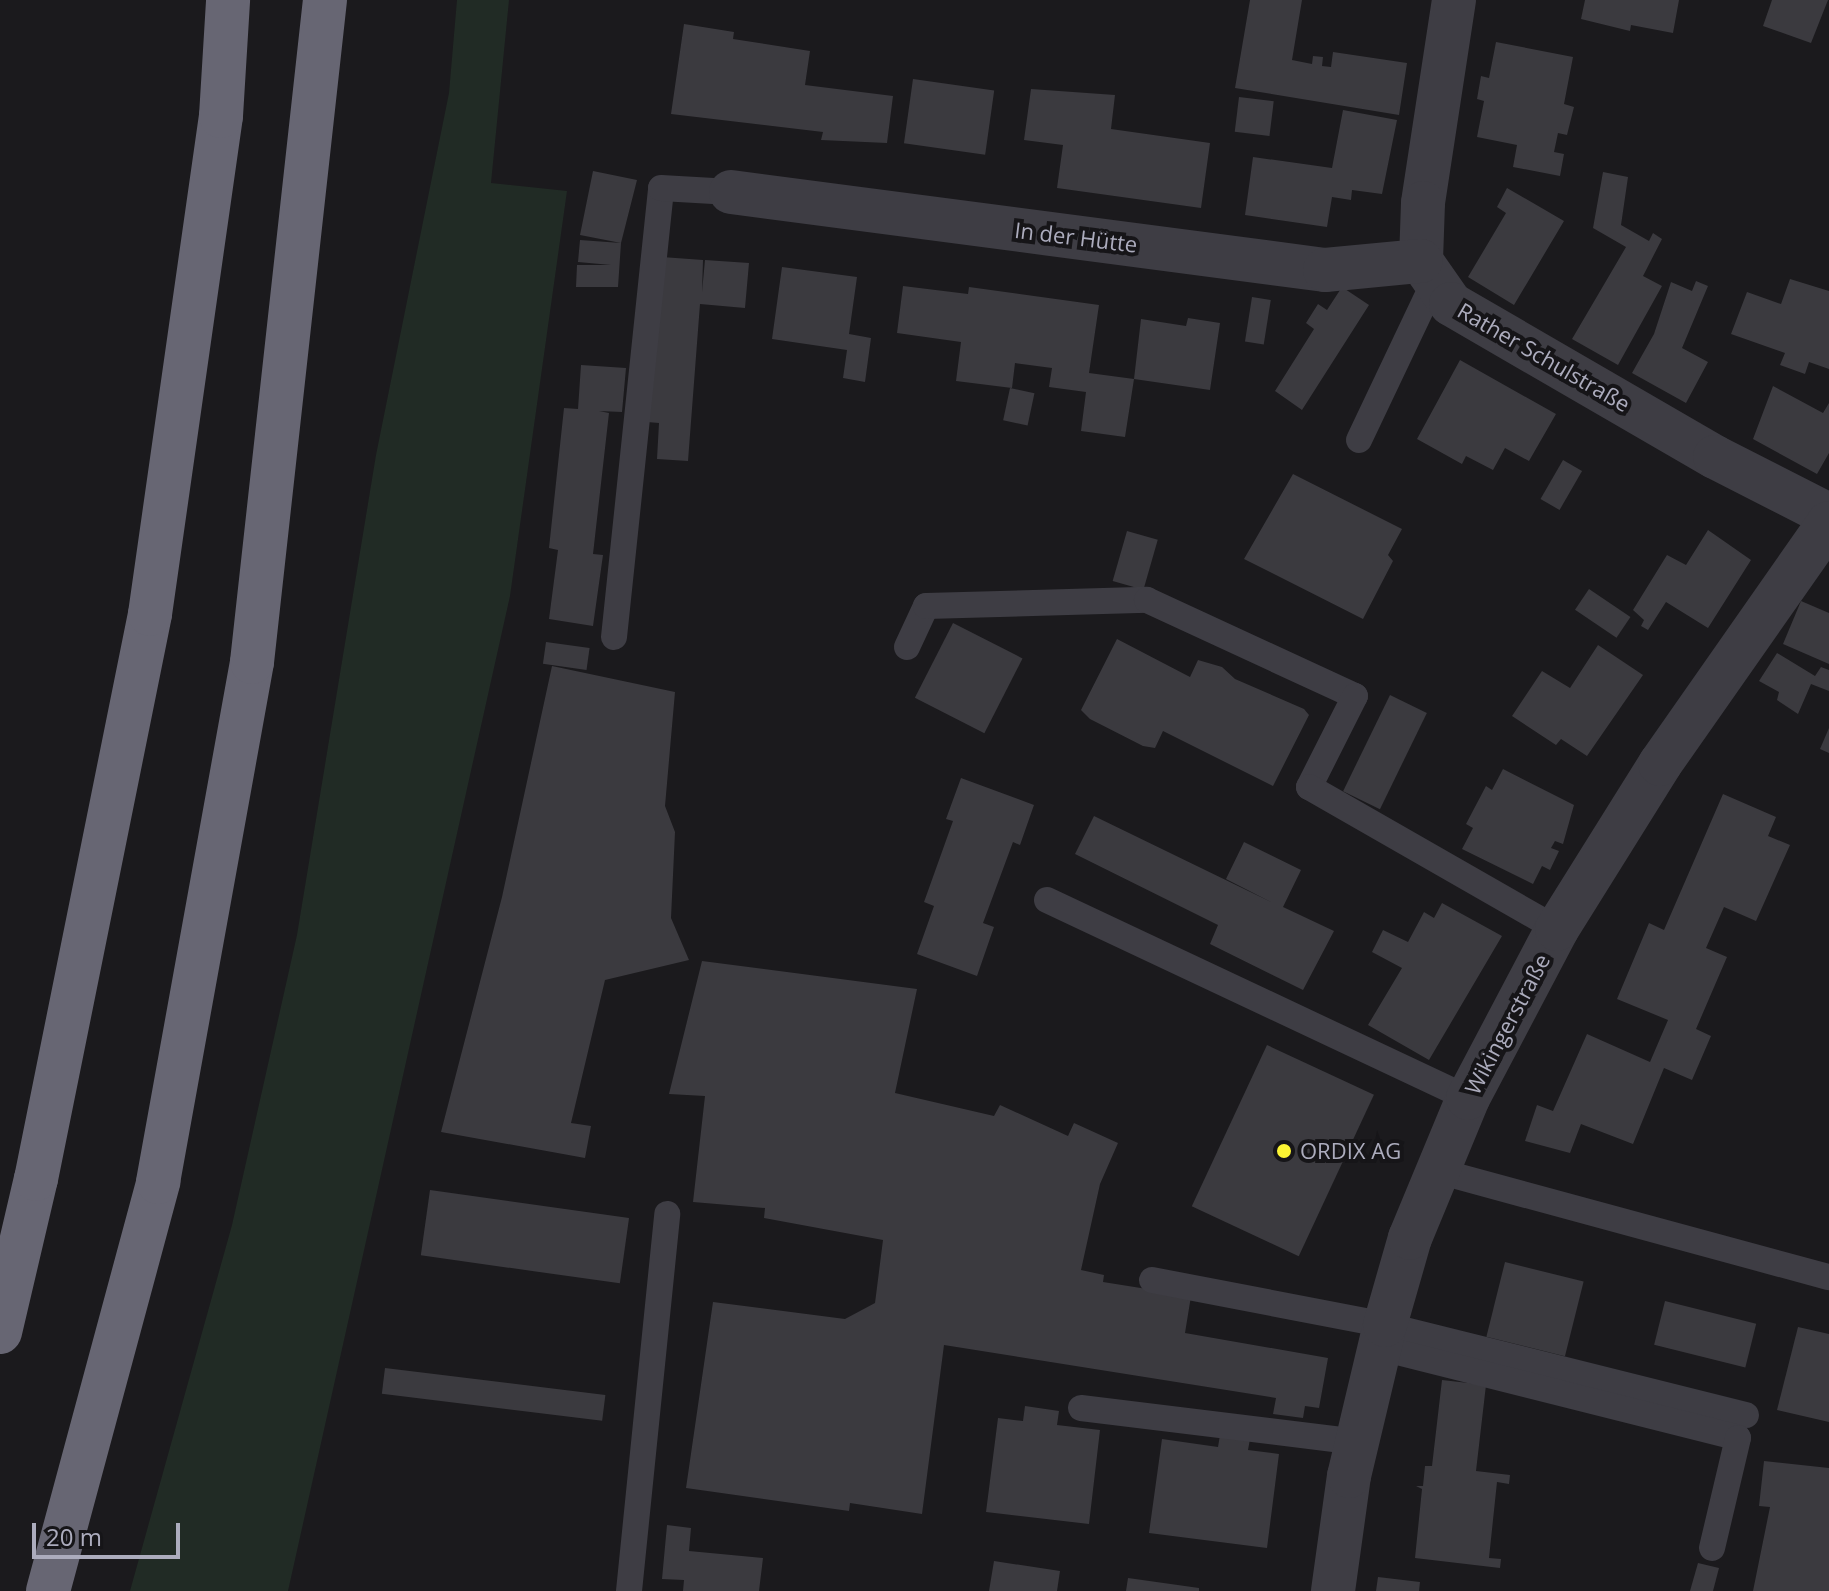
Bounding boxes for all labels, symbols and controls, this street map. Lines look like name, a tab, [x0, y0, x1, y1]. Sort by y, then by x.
street label: In der Hütte	[1013, 216, 1139, 258]
street label: Rather Schulstraße	[1453, 297, 1635, 417]
street label: Wikingerstraße	[1459, 949, 1555, 1099]
place label: ORDIX AG	[1300, 1138, 1401, 1164]
marker: ORDIX AG	[1275, 1142, 1293, 1160]
scale bar	[36, 1507, 184, 1557]
text: 20 m	[46, 1520, 102, 1553]

